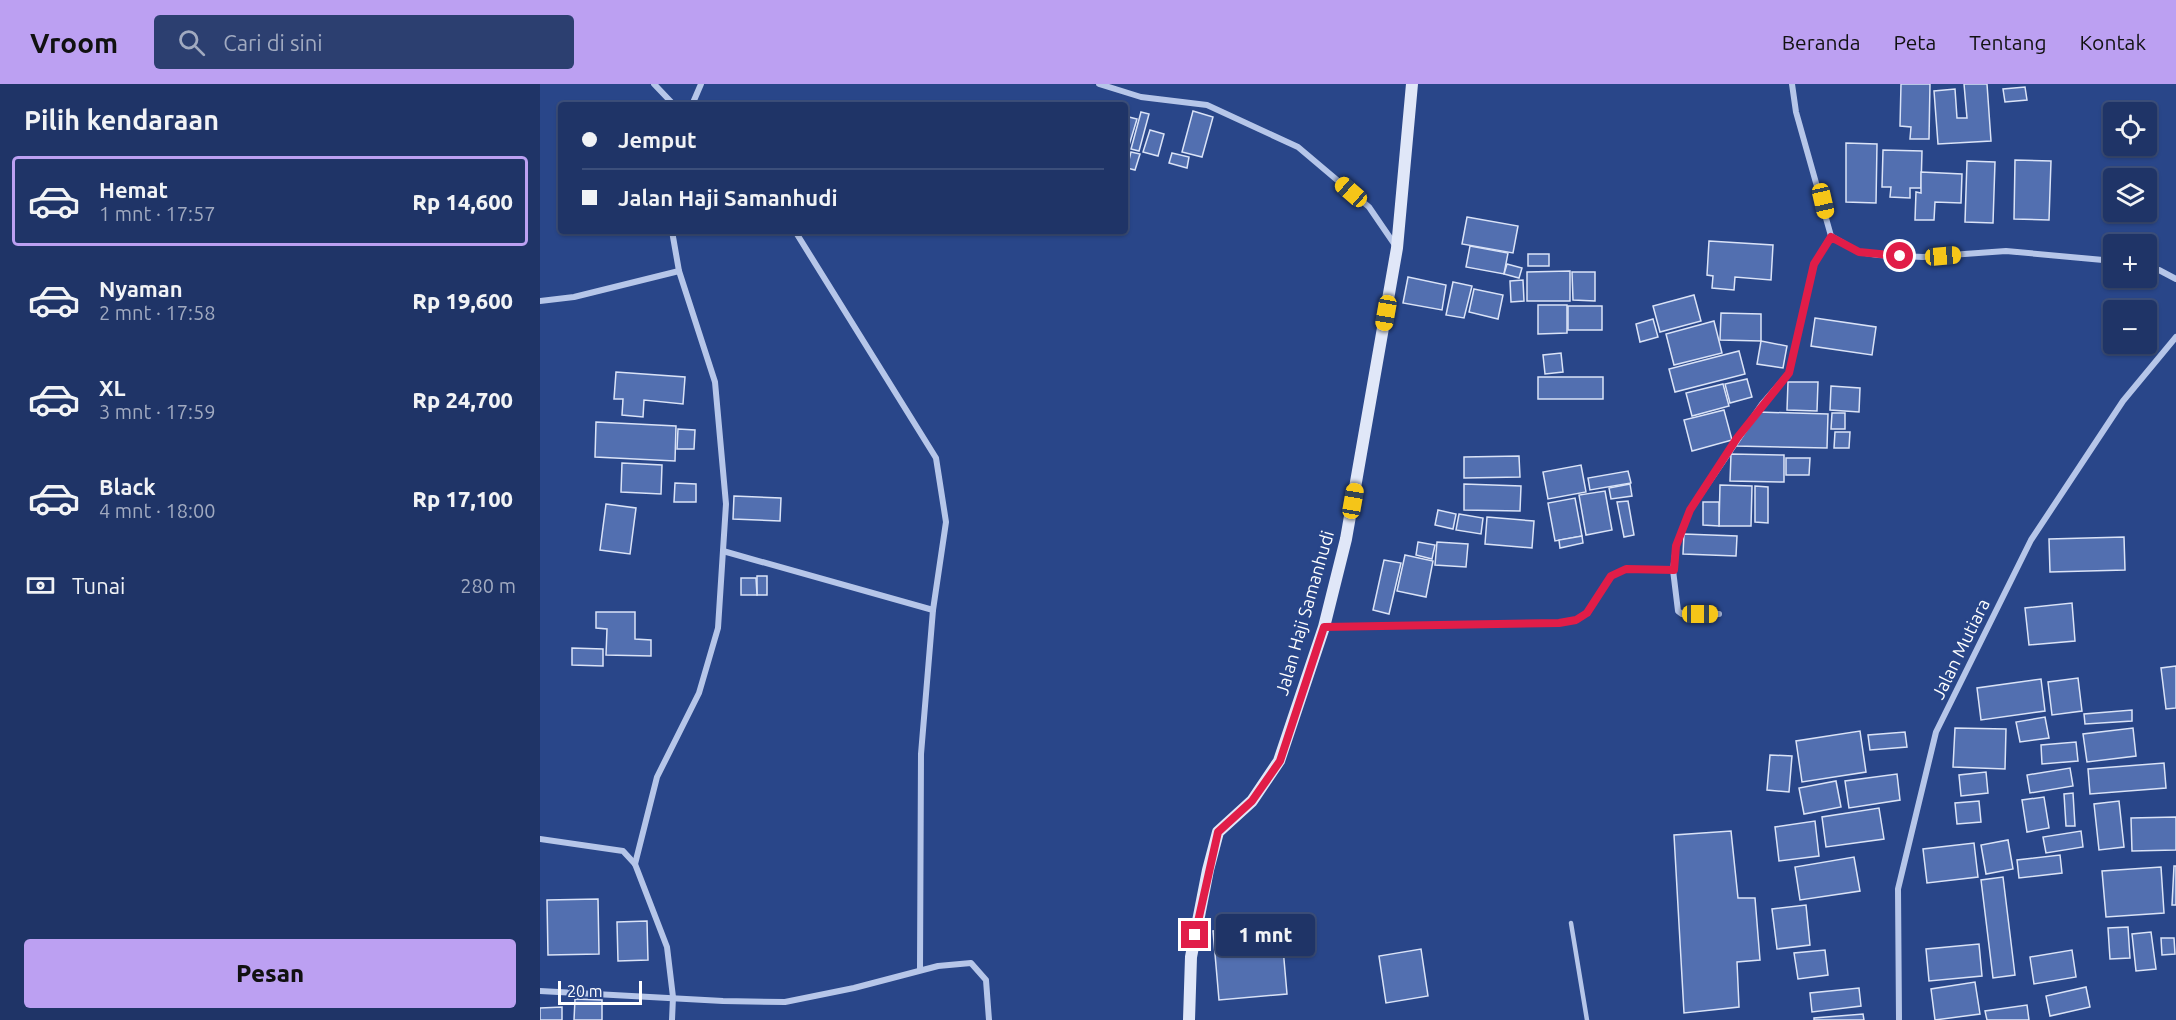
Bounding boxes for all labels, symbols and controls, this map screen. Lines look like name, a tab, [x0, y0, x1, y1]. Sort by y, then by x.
search box	[154, 15, 574, 69]
icon: search	[175, 26, 208, 59]
text: Vroom	[30, 27, 118, 58]
text: Cari di sini	[223, 30, 323, 55]
text: Beranda	[1782, 30, 1861, 54]
text: Peta	[1894, 30, 1936, 54]
text: Tentang	[1969, 30, 2047, 54]
text: Kontak	[2080, 30, 2146, 54]
map controls	[2103, 102, 2157, 354]
button: locate	[2103, 102, 2157, 156]
text: Pilih kendaraan	[24, 105, 219, 135]
text: Jemput	[618, 127, 697, 152]
button: layers	[2103, 168, 2157, 222]
car	[1332, 173, 1370, 211]
icon: car	[27, 174, 81, 228]
text: Hemat	[99, 177, 168, 202]
car	[1810, 181, 1836, 221]
text: Jalan Haji Samanhudi	[618, 185, 838, 210]
text: Rp 14,600	[412, 189, 513, 214]
text: 1 mnt · 17:57	[99, 202, 216, 225]
button: +	[2103, 234, 2157, 288]
route start	[1886, 242, 1913, 269]
car	[1924, 245, 1962, 267]
icon: car	[27, 273, 81, 327]
text: Nyaman	[99, 276, 183, 301]
text: Rp 19,600	[412, 288, 513, 313]
car	[1374, 294, 1398, 332]
button: −	[2103, 300, 2157, 354]
text: 2 mnt · 17:58	[99, 301, 216, 324]
icon: car	[27, 372, 81, 426]
text: XL	[99, 375, 126, 400]
text: Rp 24,700	[412, 387, 513, 412]
text: 3 mnt · 17:59	[99, 400, 216, 423]
icon: car	[27, 471, 81, 525]
text: Black	[99, 474, 156, 499]
car	[1341, 482, 1365, 520]
text: Rp 17,100	[412, 486, 513, 511]
text: 4 mnt · 18:00	[99, 499, 216, 522]
street label: Jalan Haji Samanhudi	[1271, 528, 1337, 697]
icon: cash	[24, 569, 57, 602]
text: Tunai	[72, 573, 125, 598]
text: 280 m	[460, 574, 516, 597]
street label: Jalan Mutiara	[1927, 595, 1993, 702]
car	[1682, 605, 1718, 623]
callout: 1 mnt	[1216, 914, 1315, 956]
route end	[1181, 921, 1208, 948]
text: 1 mnt	[1239, 923, 1292, 946]
button: Pesan	[24, 939, 516, 1008]
scale bar	[558, 978, 642, 1006]
text: 20 m	[567, 982, 603, 1000]

